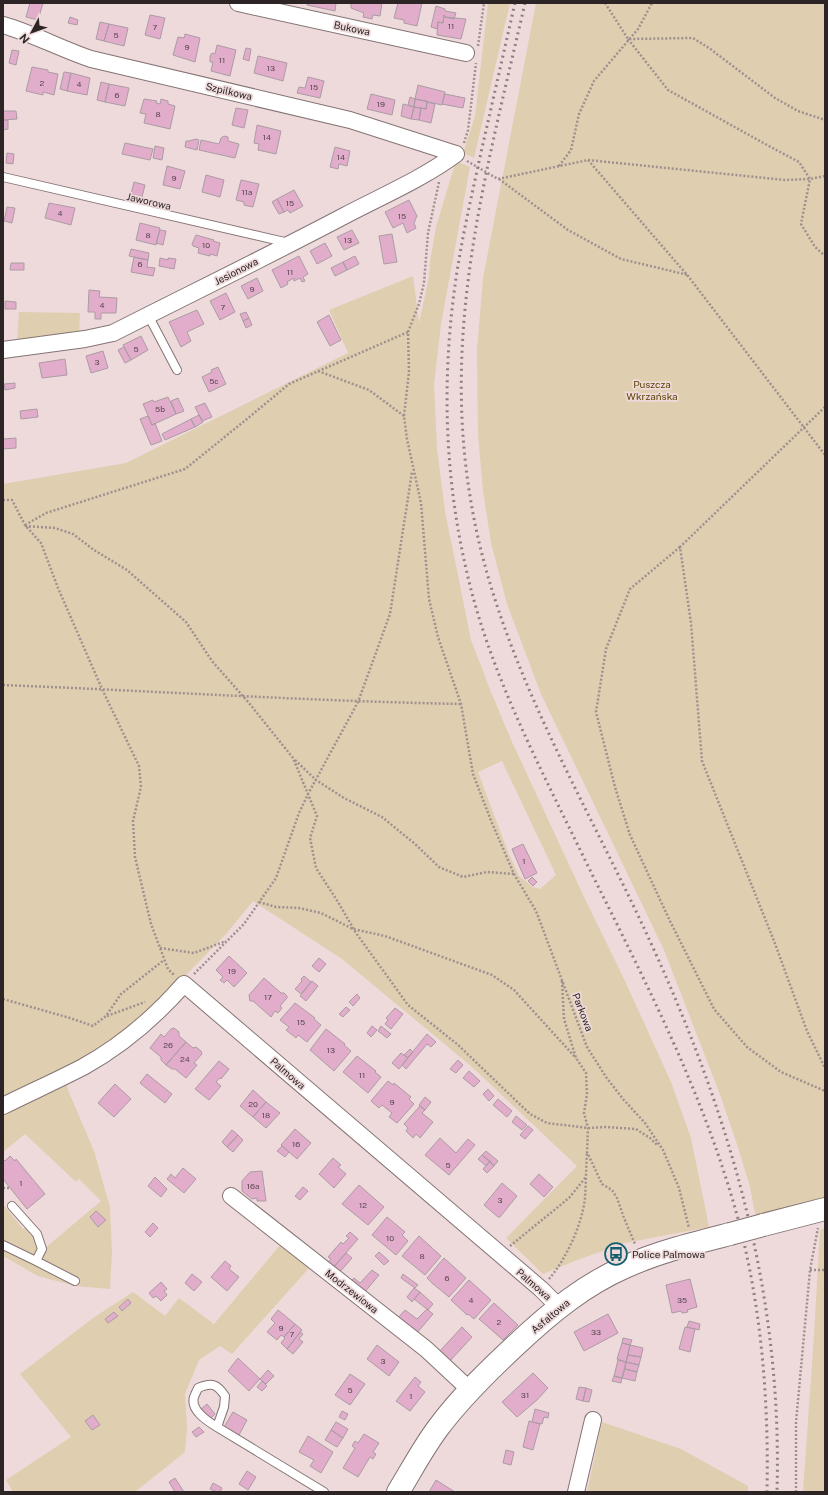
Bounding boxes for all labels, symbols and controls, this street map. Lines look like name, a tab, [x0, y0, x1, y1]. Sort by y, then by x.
north arrow	[12, 12, 52, 52]
street label: Bukowa	[333, 18, 371, 38]
house number: 11	[448, 21, 454, 31]
house number: 7	[153, 22, 158, 32]
house number: 5	[113, 30, 119, 40]
text: N	[17, 31, 32, 46]
house number: 9	[185, 42, 190, 52]
house number: 11	[219, 55, 225, 65]
house number: 13	[267, 63, 275, 73]
house number: 2	[40, 78, 45, 88]
house number: 4	[76, 79, 82, 89]
street label: Szpilkowa	[205, 80, 253, 102]
house number: 15	[310, 82, 318, 92]
house number: 6	[115, 90, 120, 100]
house number: 19	[377, 99, 385, 109]
house number: 8	[155, 109, 161, 119]
house number: 14	[263, 132, 271, 142]
house number: 14	[337, 152, 345, 162]
house number: 9	[172, 173, 177, 183]
house number: 11a	[242, 187, 252, 197]
street label: Jaworowa	[126, 190, 172, 212]
house number: 15	[286, 198, 294, 208]
house number: 4	[57, 208, 63, 218]
house number: 15	[398, 211, 406, 221]
house number: 8	[145, 230, 151, 240]
house number: 13	[344, 235, 352, 245]
house number: 10	[202, 240, 210, 250]
street label: Jesionowa	[212, 255, 260, 287]
house number: 6	[138, 259, 143, 269]
house number: 11	[287, 267, 293, 277]
house number: 9	[250, 284, 255, 294]
house number: 4	[99, 300, 105, 310]
house number: 7	[221, 302, 226, 312]
house number: 5	[133, 344, 139, 354]
house number: 3	[94, 357, 100, 367]
house number: 5c	[209, 376, 219, 386]
park label: Puszcza Wkrzańska	[626, 378, 678, 402]
house number: 5b	[155, 404, 165, 414]
house number: 1	[522, 856, 526, 866]
house number: 19	[228, 966, 236, 976]
street label: Parkowa	[570, 991, 596, 1033]
house number: 17	[264, 992, 272, 1002]
house number: 15	[297, 1017, 305, 1027]
house number: 26	[163, 1040, 173, 1050]
house number: 13	[327, 1045, 335, 1055]
house number: 24	[180, 1054, 190, 1064]
street label: Palmowa	[268, 1055, 308, 1091]
house number: 11	[359, 1070, 365, 1080]
house number: 9	[390, 1097, 395, 1107]
house number: 20	[248, 1099, 258, 1109]
house number: 18	[262, 1110, 270, 1120]
house number: 16	[292, 1139, 300, 1149]
house number: 5	[445, 1160, 451, 1170]
house number: 1	[19, 1178, 23, 1188]
house number: 16a	[247, 1181, 259, 1191]
house number: 3	[497, 1195, 503, 1205]
house number: 12	[359, 1200, 367, 1210]
house number: 10	[386, 1233, 394, 1243]
bus stop icon: Police Palmowa	[603, 1241, 629, 1267]
place label: Police Palmowa	[632, 1248, 705, 1260]
house number: 8	[419, 1251, 425, 1261]
street label: Palmowa	[514, 1266, 554, 1302]
street label: Modrzewiowa	[323, 1267, 381, 1315]
house number: 6	[445, 1273, 450, 1283]
house number: 4	[468, 1295, 474, 1305]
house number: 35	[677, 1295, 687, 1305]
street label: Asfaltowa	[528, 1296, 572, 1336]
house number: 2	[497, 1317, 502, 1327]
house number: 9	[279, 1323, 284, 1333]
house number: 33	[591, 1327, 601, 1337]
house number: 7	[290, 1329, 295, 1339]
house number: 3	[380, 1356, 386, 1366]
house number: 5	[347, 1385, 353, 1395]
house number: 31	[521, 1390, 529, 1400]
house number: 1	[409, 1391, 413, 1401]

